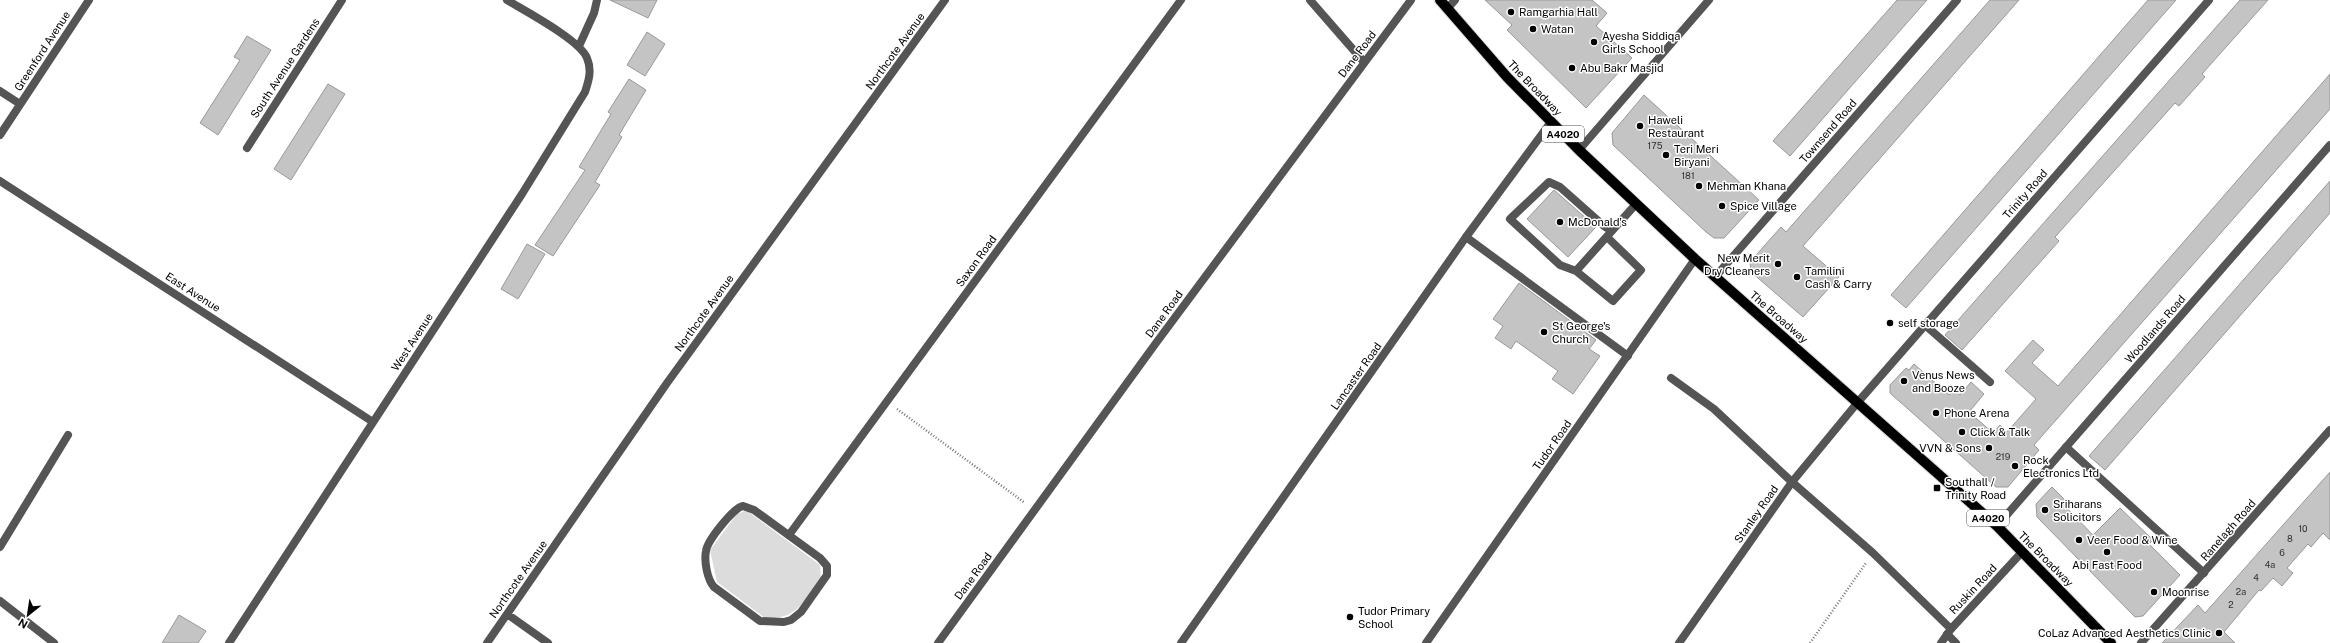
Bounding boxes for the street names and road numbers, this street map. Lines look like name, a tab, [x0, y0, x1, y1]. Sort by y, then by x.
street label: Greenford Avenue	[12, 9, 72, 93]
street label: Northcote Avenue	[863, 10, 927, 92]
street label: South Avenue Gardens	[248, 15, 322, 120]
street label: Dane Road	[1336, 28, 1378, 80]
street label: The Broadway	[1506, 58, 1565, 118]
street label: Townsend Road	[1797, 97, 1859, 165]
road number: A4020	[1542, 126, 1584, 142]
street label: Trinity Road	[2000, 167, 2050, 221]
street label: Saxon Road	[953, 233, 999, 289]
street label: East Avenue	[163, 270, 223, 314]
street label: Northcote Avenue	[672, 272, 736, 354]
street label: Dane Road	[1143, 288, 1185, 340]
street label: The Broadway	[1748, 289, 1810, 345]
street label: Woodlands Road	[2122, 293, 2188, 365]
street label: West Avenue	[389, 311, 435, 373]
street label: Lancaster Road	[1328, 340, 1384, 412]
street label: Tudor Road	[1530, 418, 1574, 472]
street label: Stanley Road	[1732, 483, 1780, 545]
street label: Ranelagh Road	[2198, 497, 2258, 563]
road number: A4020	[1967, 510, 2009, 526]
street label: The Broadway	[2016, 529, 2076, 589]
street label: Northcote Avenue	[487, 538, 549, 620]
street label: Dane Road	[952, 550, 994, 602]
street label: Ruskin Road	[1947, 562, 1999, 616]

